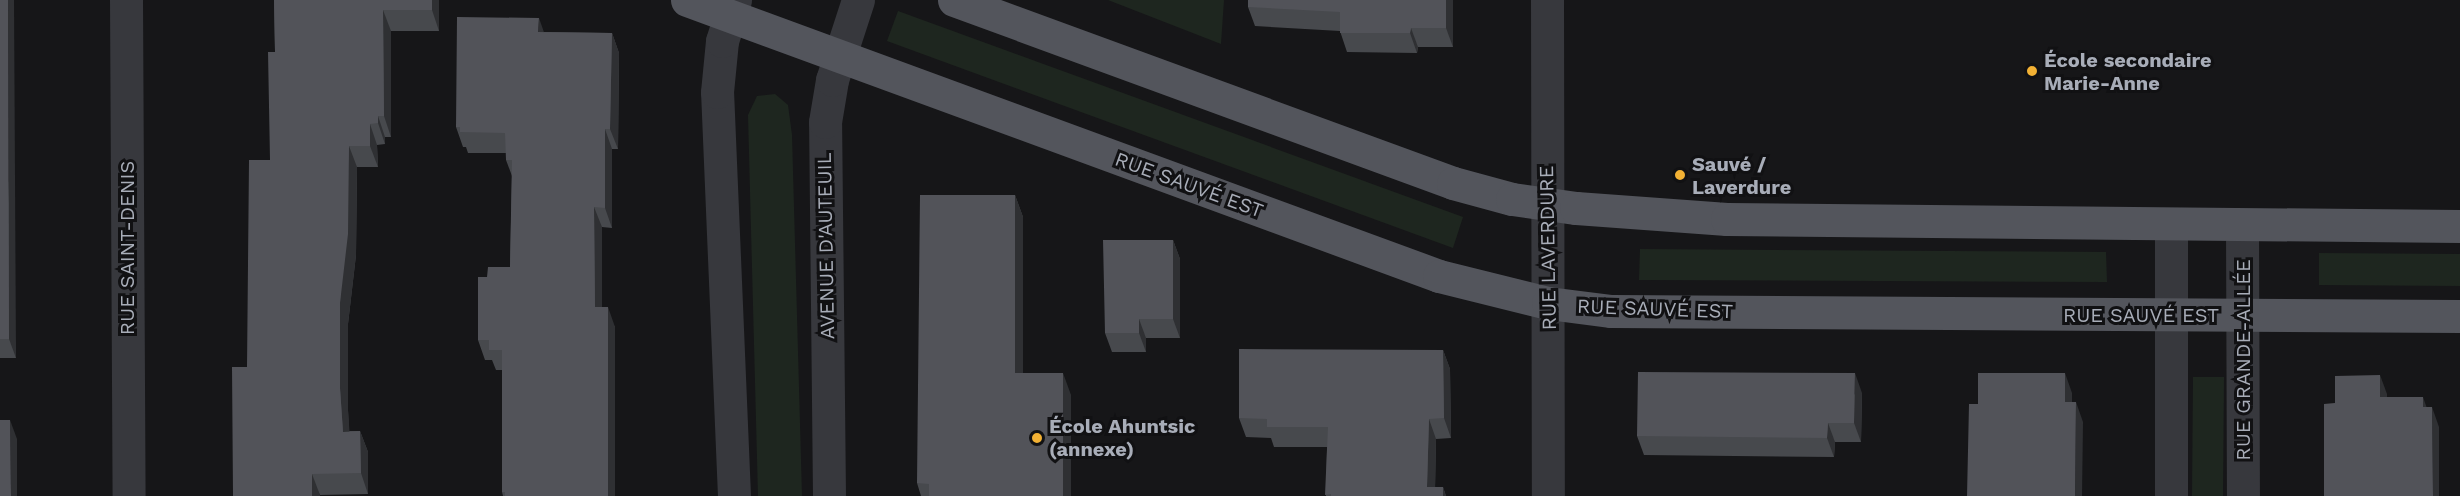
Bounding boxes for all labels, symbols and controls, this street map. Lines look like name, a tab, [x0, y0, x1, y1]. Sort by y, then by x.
place label: École secondaire Marie-Anne	[2044, 48, 2212, 95]
marker: École secondaire Marie-Anne	[2025, 64, 2039, 78]
street label: RUE SAUVÉ EST	[1112, 147, 1266, 223]
street label: AVENUE D'AUTEUIL	[812, 152, 840, 340]
place label: Sauvé / Laverdure	[1692, 152, 1791, 199]
street label: RUE SAINT-DENIS	[115, 161, 139, 335]
street label: RUE LAVERDURE	[1535, 165, 1561, 331]
marker: Sauvé / Laverdure	[1673, 168, 1687, 182]
street label: RUE GRANDE-ALLÉE	[2231, 259, 2255, 461]
street label: RUE SAUVÉ EST	[1577, 294, 1733, 324]
street label: RUE SAUVÉ EST	[2063, 303, 2219, 327]
place label: École Ahuntsic (annexe)	[1049, 414, 1196, 461]
marker: École Ahuntsic (annexe)	[1030, 431, 1044, 445]

